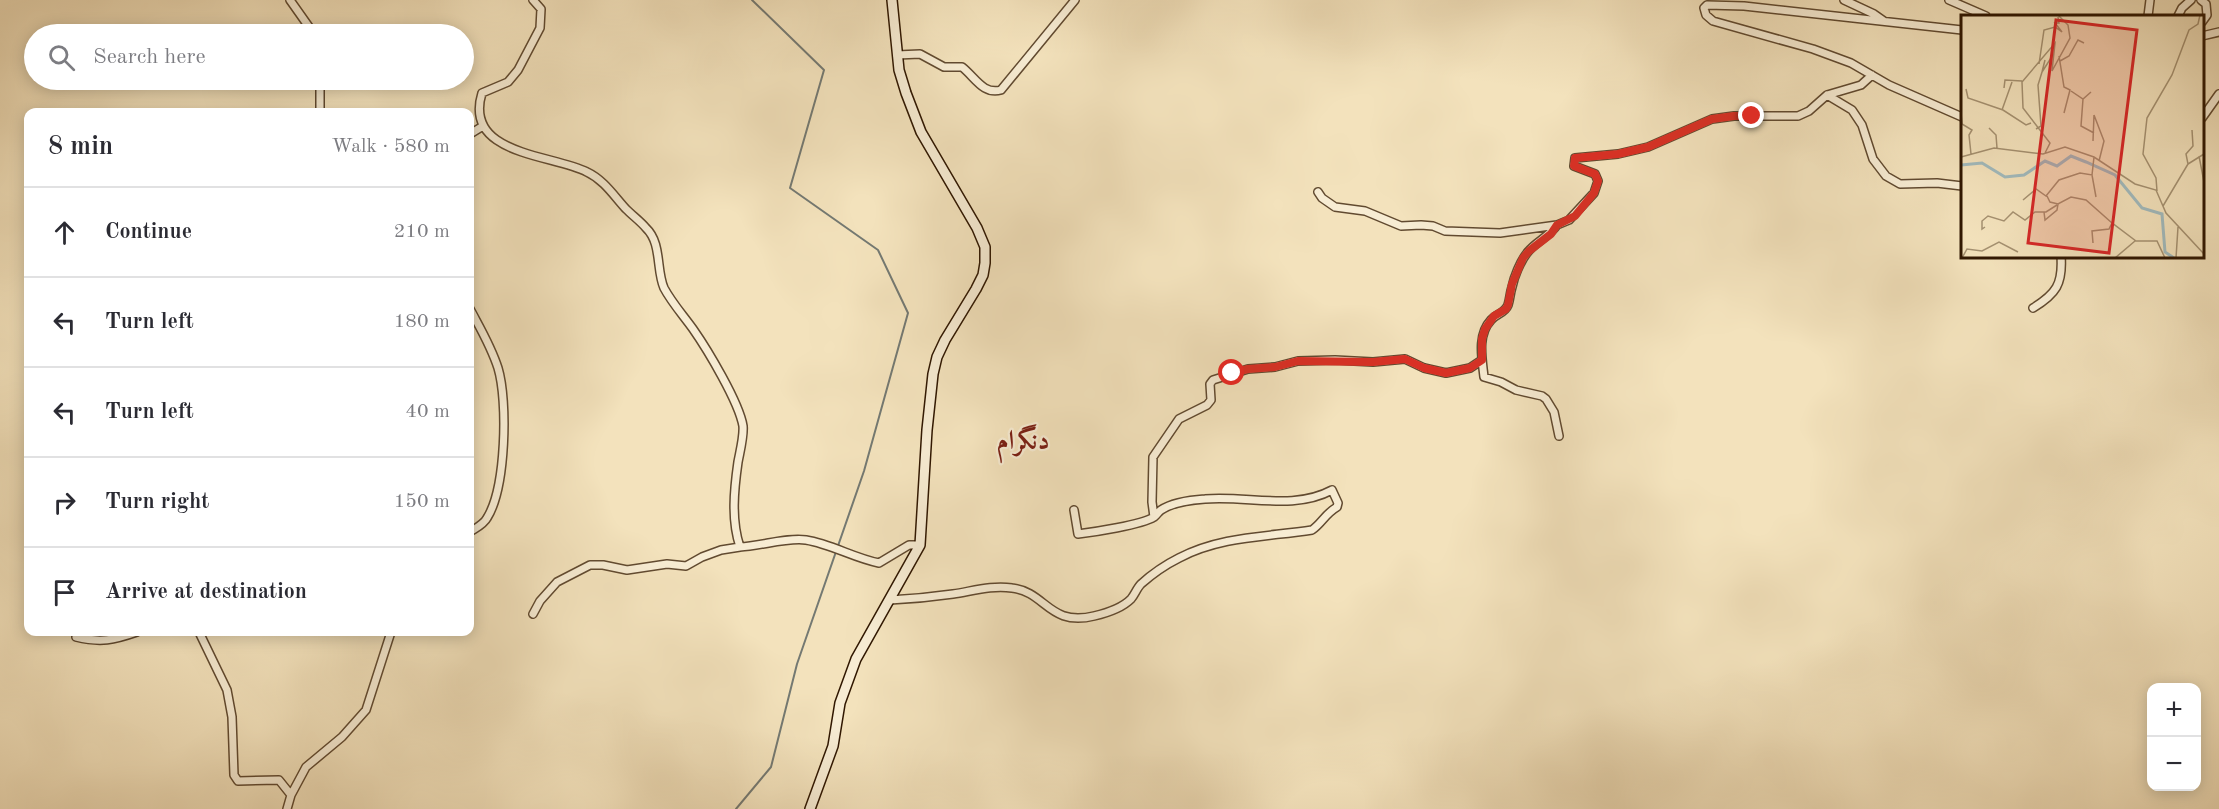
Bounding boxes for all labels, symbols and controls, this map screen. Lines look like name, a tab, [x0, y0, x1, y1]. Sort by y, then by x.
inset map	[1961, 15, 2204, 258]
search box	[24, 24, 474, 90]
icon: search	[45, 41, 78, 74]
text: Search here	[93, 46, 206, 68]
route end	[1738, 102, 1764, 128]
text: 8 min	[48, 134, 113, 160]
text: Walk · 580 m	[331, 137, 450, 157]
icon: ahead	[48, 216, 81, 249]
text: Continue	[105, 221, 192, 243]
text: 210 m	[394, 222, 450, 242]
icon: left	[48, 306, 81, 339]
text: Turn left	[105, 311, 194, 333]
text: 180 m	[394, 312, 450, 332]
route start	[1218, 359, 1244, 385]
icon: left	[48, 396, 81, 429]
text: Turn left	[105, 401, 194, 423]
text: 40 m	[405, 402, 450, 422]
district label: دنگرام	[996, 424, 1050, 464]
icon: right	[48, 486, 81, 519]
text: Turn right	[105, 491, 209, 513]
text: 150 m	[394, 492, 450, 512]
icon: arrive	[48, 576, 81, 609]
text: Arrive at destination	[105, 581, 307, 603]
map controls	[2147, 683, 2201, 791]
button: +	[2147, 683, 2201, 737]
button: −	[2147, 737, 2201, 791]

